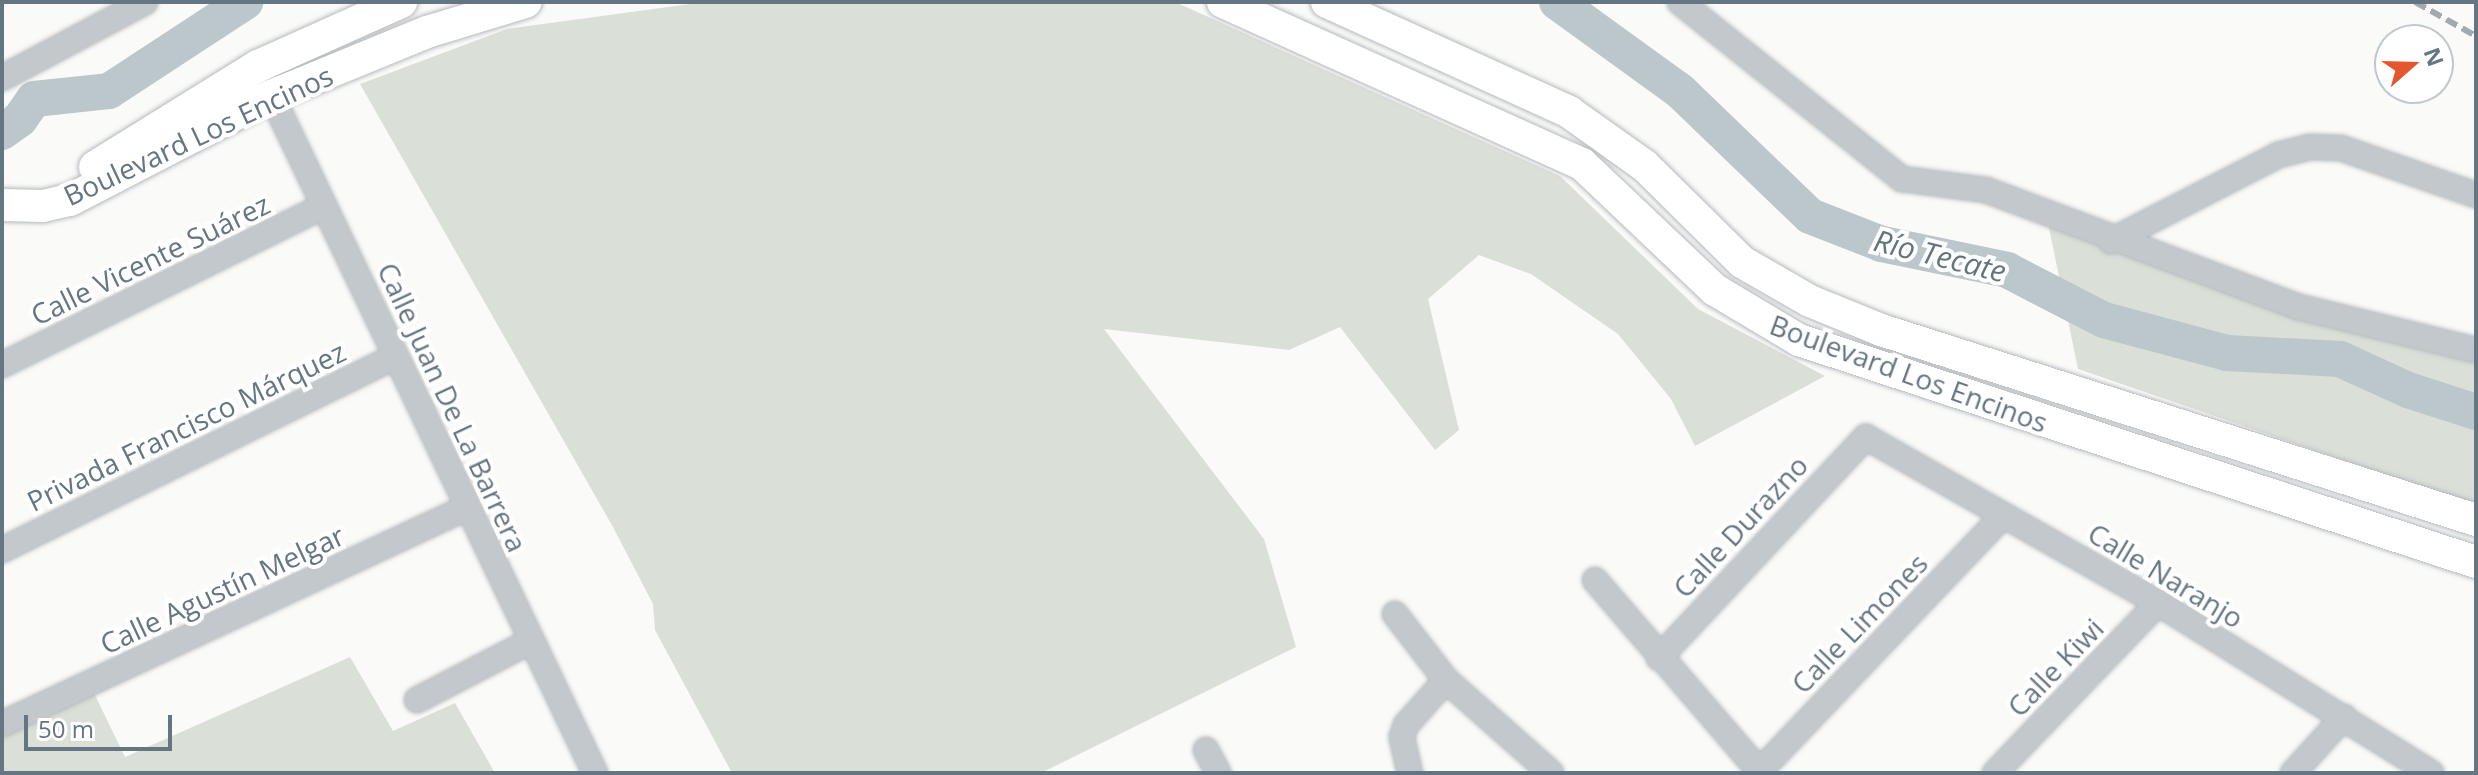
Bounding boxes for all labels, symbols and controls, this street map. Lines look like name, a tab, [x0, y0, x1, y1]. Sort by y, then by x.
north arrow	[2374, 24, 2454, 104]
text: N	[2418, 43, 2452, 70]
street label: Boulevard Los Encinos	[58, 58, 338, 212]
street label: Calle Vicente Suárez	[25, 187, 275, 331]
water label: Río Tecate	[1870, 222, 2010, 290]
street label: Calle Juan De La Barrera	[371, 257, 535, 557]
street label: Boulevard Los Encinos	[1766, 307, 2052, 439]
street label: Privada Francisco Márquez	[21, 334, 351, 518]
street label: Calle Durazno	[1666, 448, 1814, 604]
street label: Calle Naranjo	[2082, 516, 2250, 634]
street label: Calle Agustín Melgar	[95, 518, 349, 660]
street label: Calle Limones	[1784, 546, 1934, 700]
street label: Calle Kiwi	[2000, 611, 2110, 723]
scale bar	[28, 699, 176, 749]
text: 50 m	[38, 712, 94, 745]

